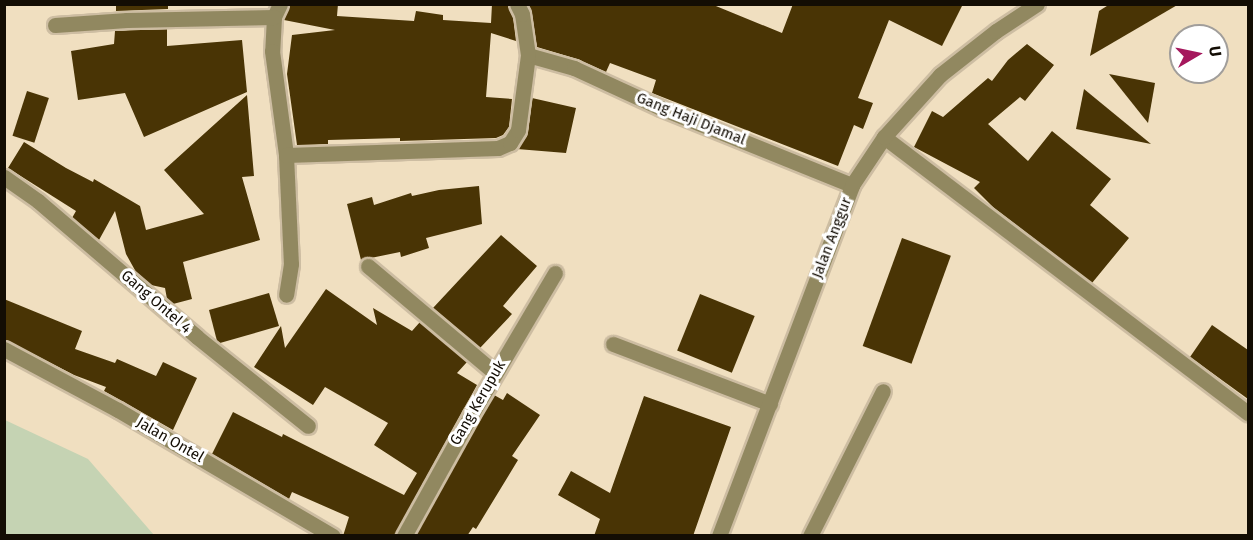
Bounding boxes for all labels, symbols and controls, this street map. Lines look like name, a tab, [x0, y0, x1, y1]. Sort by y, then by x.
north arrow	[1169, 24, 1229, 84]
text: U	[1205, 45, 1225, 58]
street label: Gang Haji Djamal	[634, 89, 748, 149]
street label: Jalan Anggur	[808, 195, 856, 281]
street label: Gang Ontel 4	[117, 267, 195, 337]
street label: Gang Kerupuk	[446, 357, 510, 449]
street label: Jalan Ontel	[133, 414, 207, 466]

